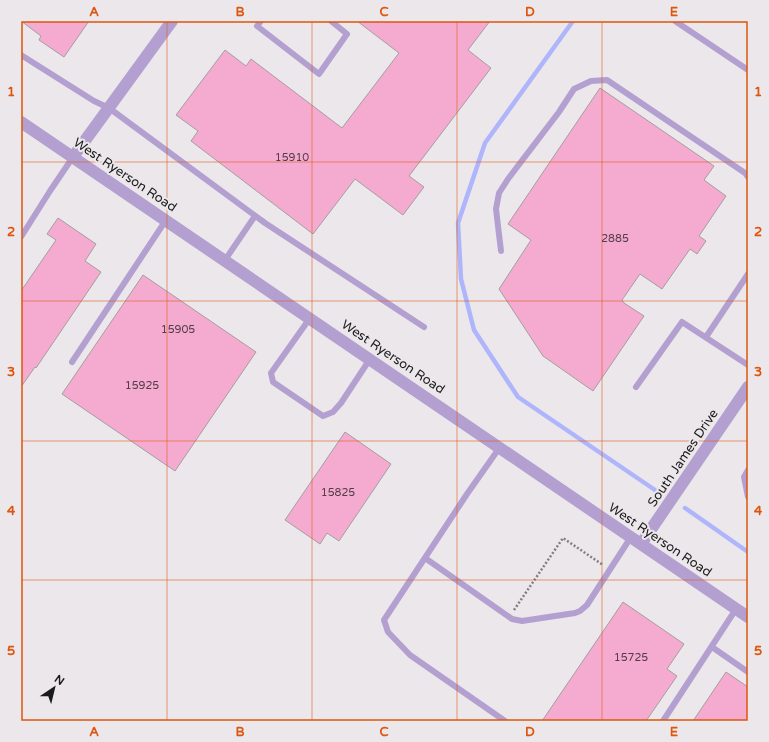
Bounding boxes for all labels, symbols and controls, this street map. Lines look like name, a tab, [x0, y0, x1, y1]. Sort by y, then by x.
text: A	[89, 4, 99, 20]
text: B	[235, 4, 245, 20]
text: C	[379, 4, 389, 20]
text: D	[525, 4, 535, 20]
text: E	[670, 4, 678, 20]
text: 1	[7, 84, 15, 100]
text: 1	[754, 84, 762, 100]
street label: West Ryerson Road	[70, 135, 180, 215]
house number: 15910	[275, 151, 309, 164]
text: 2	[7, 224, 15, 240]
text: 2	[754, 224, 762, 240]
house number: 2885	[601, 232, 629, 245]
street label: West Ryerson Road	[338, 317, 448, 397]
house number: 15905	[161, 323, 195, 336]
text: 3	[7, 364, 15, 380]
text: 3	[754, 364, 762, 380]
house number: 15925	[125, 379, 159, 392]
street label: South James Drive	[644, 406, 722, 510]
house number: 15825	[321, 486, 355, 499]
street label: West Ryerson Road	[605, 500, 715, 580]
text: 4	[7, 503, 16, 519]
text: 4	[754, 503, 763, 519]
text: 5	[7, 643, 15, 659]
text: 5	[754, 643, 762, 659]
house number: 15725	[614, 651, 648, 664]
north arrow	[34, 668, 74, 708]
text: N	[52, 672, 67, 688]
text: A	[89, 724, 99, 740]
text: B	[235, 724, 245, 740]
text: C	[379, 724, 389, 740]
text: D	[525, 724, 535, 740]
text: E	[670, 724, 678, 740]

